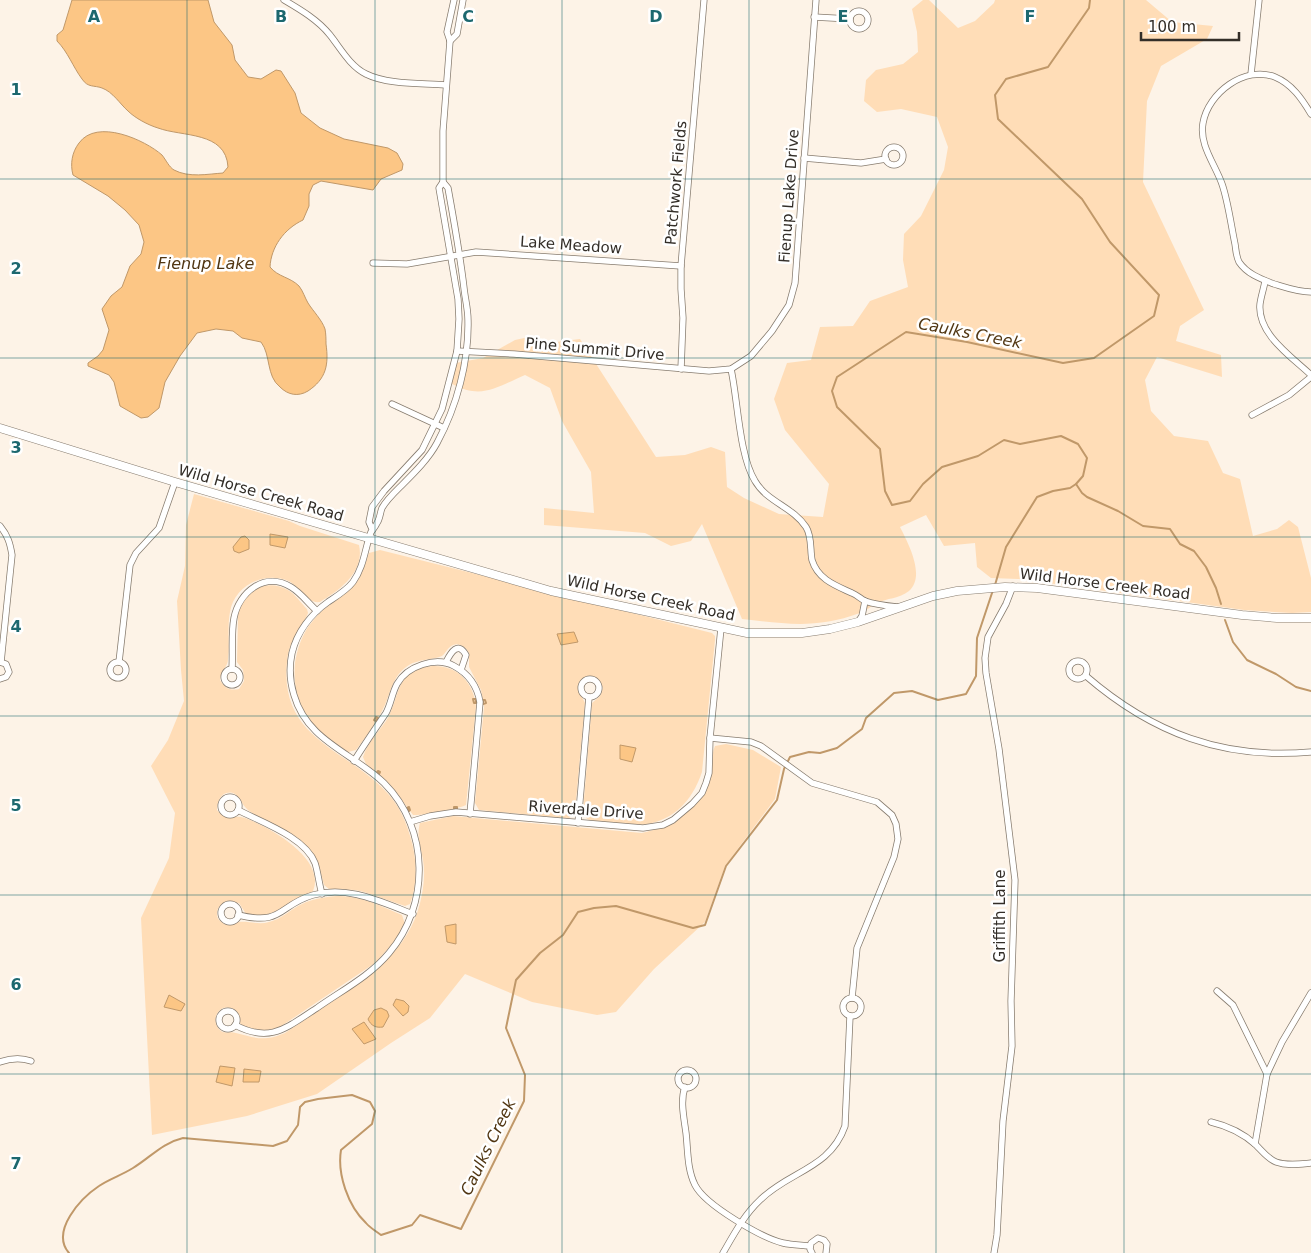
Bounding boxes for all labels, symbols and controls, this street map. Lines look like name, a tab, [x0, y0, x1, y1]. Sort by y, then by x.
text: A	[88, 7, 101, 26]
text: B	[275, 7, 287, 26]
text: C	[462, 7, 474, 26]
text: D	[649, 7, 663, 26]
text: E	[838, 7, 848, 26]
text: F	[1025, 7, 1035, 26]
scale bar	[1141, 10, 1238, 42]
text: 100 m	[1148, 18, 1196, 36]
text: 1	[10, 80, 22, 99]
street label: Patchwork Fields	[662, 120, 690, 246]
street label: Fienup Lake Drive	[775, 129, 803, 263]
street label: Lake Meadow	[519, 232, 623, 258]
water label: Fienup Lake	[158, 254, 255, 273]
text: 2	[10, 259, 22, 278]
water label: Caulks Creek	[917, 314, 1024, 352]
street label: Pine Summit Drive	[525, 334, 665, 364]
text: 3	[10, 438, 22, 457]
street label: Wild Horse Creek Road	[176, 461, 346, 525]
street label: Wild Horse Creek Road	[1019, 565, 1191, 603]
street label: Wild Horse Creek Road	[565, 571, 737, 625]
text: 4	[10, 617, 22, 636]
text: 5	[10, 796, 22, 815]
street label: Riverdale Drive	[528, 797, 644, 823]
street label: Griffith Lane	[991, 870, 1009, 962]
text: 6	[10, 975, 22, 994]
water label: Caulks Creek	[456, 1095, 520, 1198]
text: 7	[10, 1154, 22, 1173]

